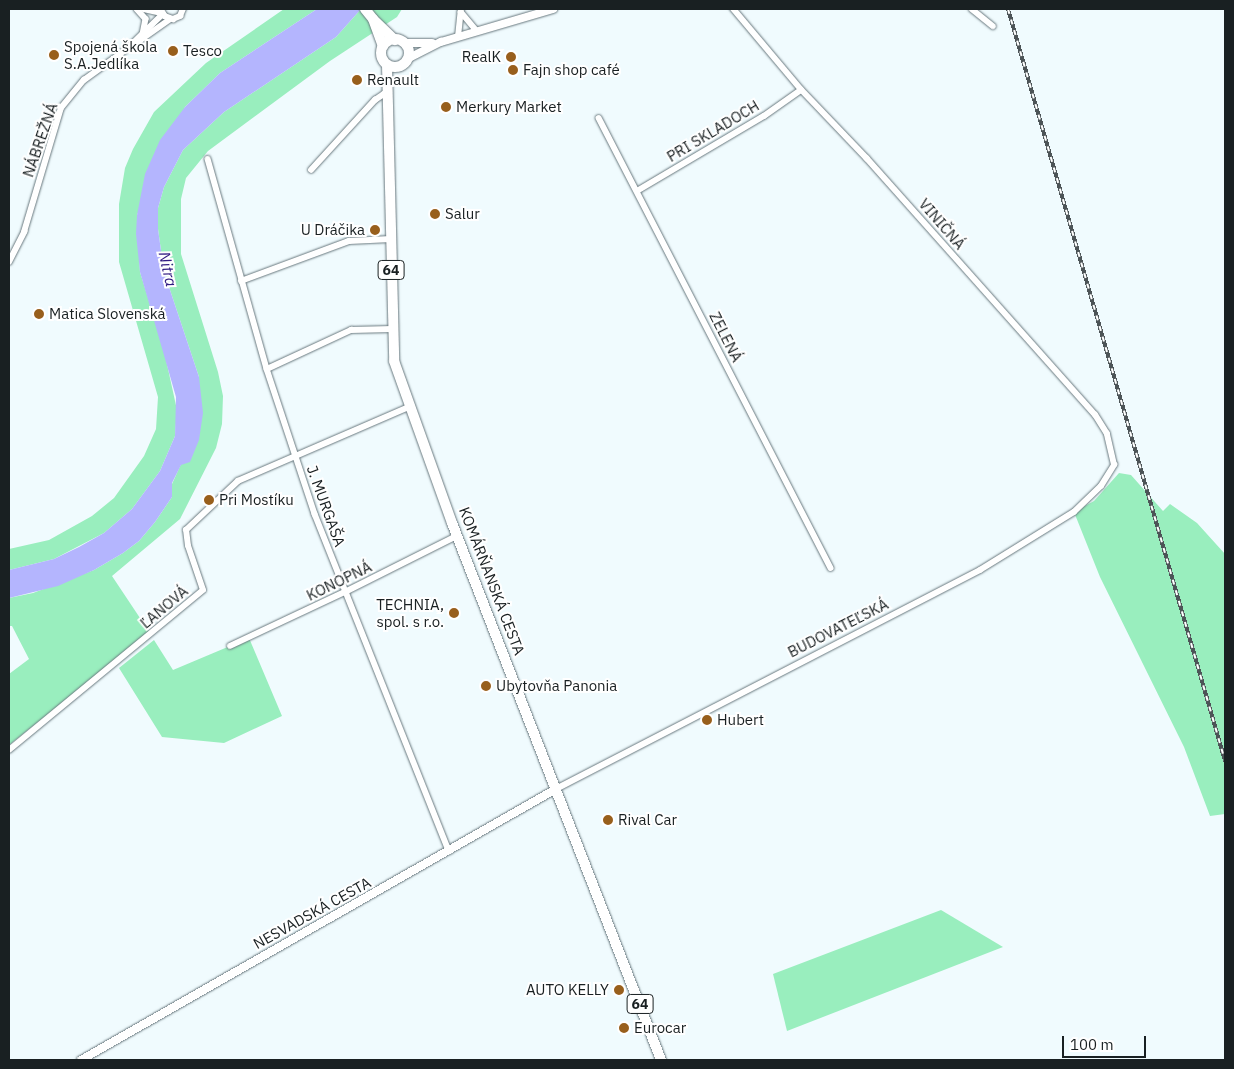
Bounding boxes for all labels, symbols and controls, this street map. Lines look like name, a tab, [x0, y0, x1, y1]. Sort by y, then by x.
place label: Spojená škola S.A.Jedlíka	[64, 37, 157, 72]
place label: Tesco	[183, 42, 222, 60]
marker: Tesco	[167, 45, 179, 57]
place label: RealK	[462, 48, 501, 66]
marker: Spojená škola S.A.Jedlíka	[48, 49, 60, 61]
marker: RealK	[505, 51, 517, 63]
place label: Fajn shop café	[523, 61, 620, 79]
marker: Fajn shop café	[507, 64, 519, 76]
place label: Renault	[367, 71, 419, 89]
marker: Renault	[351, 74, 363, 86]
street label: PRI SKLADOCH	[664, 96, 762, 166]
place label: Merkury Market	[456, 98, 562, 116]
street label: NÁBREŽNÁ	[19, 101, 61, 179]
marker: Merkury Market	[440, 101, 452, 113]
street label: VINIČNÁ	[915, 195, 969, 253]
place label: Salur	[445, 205, 480, 223]
marker: Salur	[429, 208, 441, 220]
place label: U Dráčika	[301, 221, 365, 239]
marker: U Dráčika	[369, 224, 381, 236]
water label: Nitra	[155, 250, 181, 288]
road number: 64	[377, 258, 405, 282]
place label: Matica Slovenská	[49, 305, 166, 323]
marker: Matica Slovenská	[33, 308, 45, 320]
street label: ZELENÁ	[706, 309, 746, 365]
street label: J. MURGAŠA	[303, 463, 349, 549]
place label: Pri Mostíku	[219, 491, 294, 509]
marker: Pri Mostíku	[203, 494, 215, 506]
street label: KOMÁRŇANSKÁ CESTA	[455, 504, 529, 658]
street label: KONOPNÁ	[303, 558, 375, 604]
street label: ĽANOVÁ	[137, 582, 191, 632]
place label: TECHNIA, spol. s r.o.	[376, 595, 444, 630]
street label: BUDOVATEĽSKÁ	[785, 595, 891, 661]
marker: TECHNIA, spol. s r.o.	[448, 607, 460, 619]
place label: Ubytovňa Panonia	[496, 677, 617, 695]
marker: Ubytovňa Panonia	[480, 680, 492, 692]
place label: Hubert	[717, 711, 764, 729]
marker: Hubert	[701, 714, 713, 726]
place label: Rival Car	[618, 811, 677, 829]
marker: Rival Car	[602, 814, 614, 826]
street label: NESVADSKÁ CESTA	[250, 873, 374, 953]
place label: AUTO KELLY	[526, 981, 609, 999]
marker: AUTO KELLY	[613, 984, 625, 996]
road number: 64	[626, 992, 654, 1016]
place label: Eurocar	[634, 1019, 686, 1037]
marker: Eurocar	[618, 1022, 630, 1034]
scale bar	[1064, 1026, 1148, 1058]
text: 100 m	[1070, 1035, 1114, 1054]

